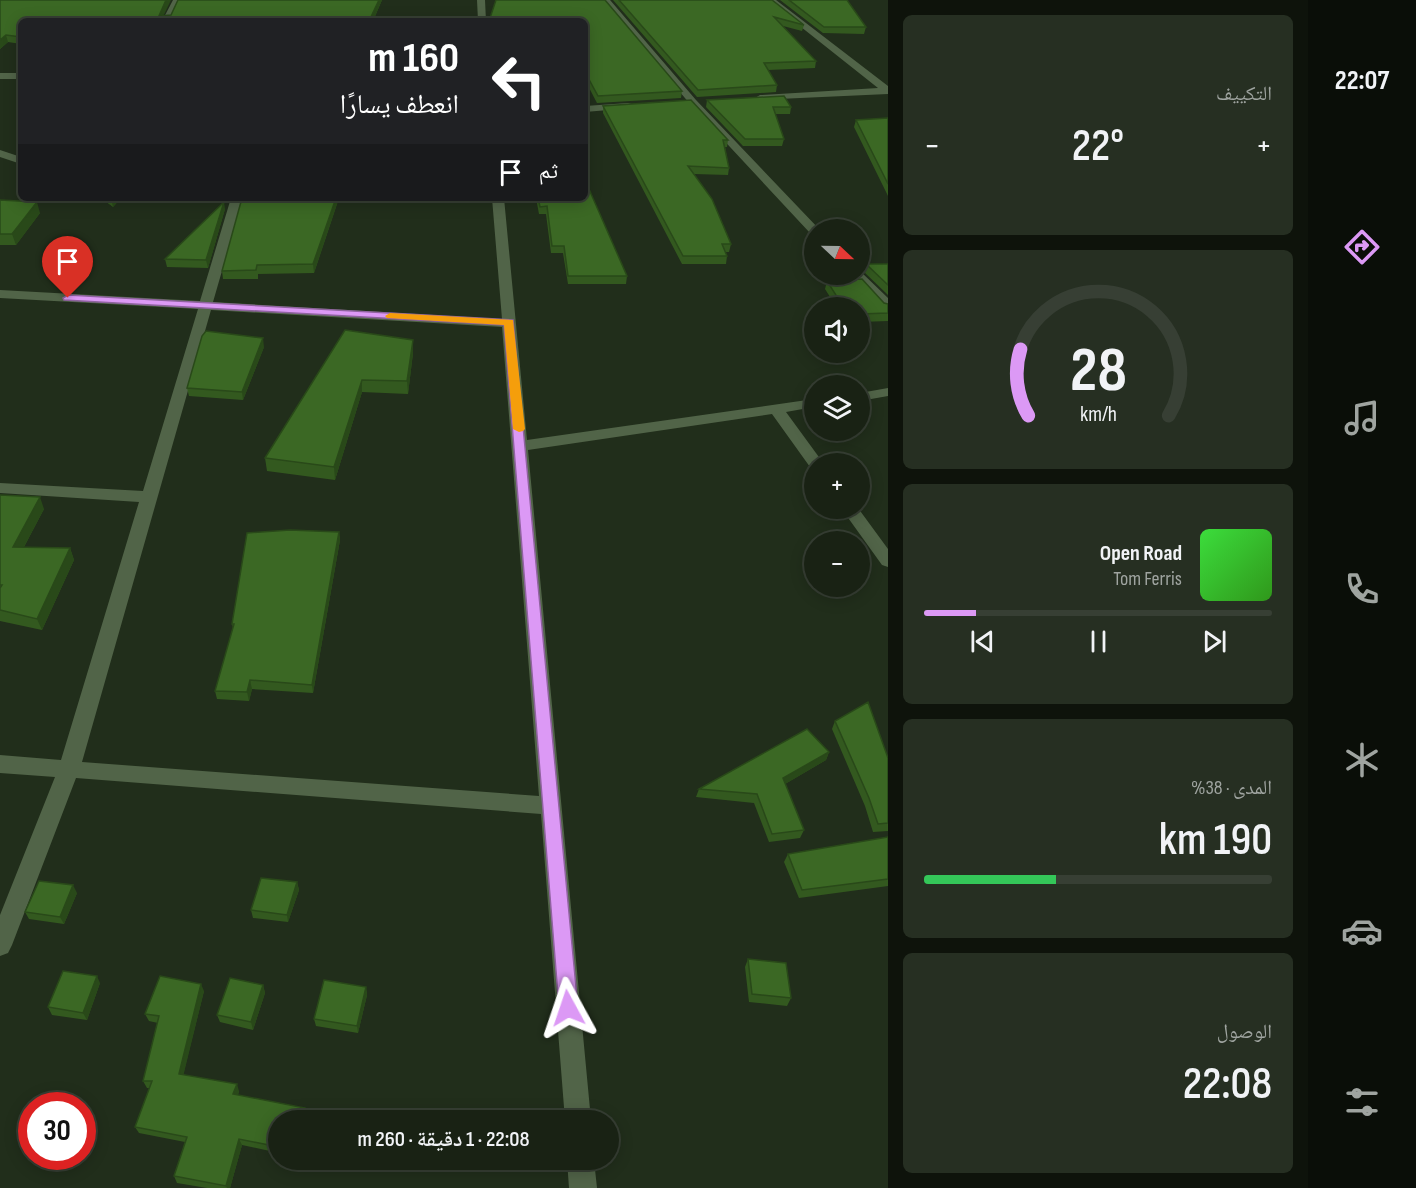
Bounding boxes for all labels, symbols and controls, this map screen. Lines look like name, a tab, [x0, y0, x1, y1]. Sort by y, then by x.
text: 160 m	[368, 33, 459, 84]
icon: left	[480, 42, 558, 120]
text: 22:07	[1335, 65, 1389, 97]
text: التكييف	[1216, 82, 1272, 106]
text: انعطف يسارًا	[340, 89, 459, 121]
text: 22°	[1072, 119, 1124, 174]
text: −	[924, 126, 940, 166]
text: +	[1256, 126, 1272, 166]
icon: arrive	[494, 156, 527, 189]
text: ثم	[539, 158, 558, 185]
north arrow	[804, 219, 870, 285]
map controls	[804, 219, 870, 597]
icon: directions	[1341, 226, 1383, 268]
pin	[42, 236, 93, 298]
icon: arrive	[51, 245, 84, 278]
button: sound	[804, 297, 870, 363]
text: 28	[1070, 335, 1126, 410]
button: layers	[804, 375, 870, 441]
icon: music	[1341, 397, 1383, 439]
text: km/h	[1079, 403, 1117, 428]
button: +	[804, 453, 870, 519]
button: −	[804, 531, 870, 597]
text: Open Road	[1100, 540, 1182, 567]
text: Tom Ferris	[1113, 567, 1182, 591]
icon: phone	[1341, 568, 1383, 610]
icon: previous	[966, 625, 999, 658]
icon: pause	[1082, 625, 1115, 658]
icon: next	[1198, 625, 1231, 658]
icon: climate	[1341, 739, 1383, 781]
text: المدى · 38%	[1191, 776, 1272, 800]
text: 190 km	[1159, 813, 1272, 868]
icon: car	[1341, 910, 1383, 952]
position arrow	[536, 976, 600, 1040]
text: الوصول	[1217, 1020, 1272, 1044]
text: 22:08	[1183, 1057, 1272, 1112]
icon: filters	[1341, 1081, 1383, 1123]
speed limit sign: 30	[18, 1092, 96, 1170]
text: 22:08 · 1 دقيقة · 260 m	[357, 1126, 530, 1153]

